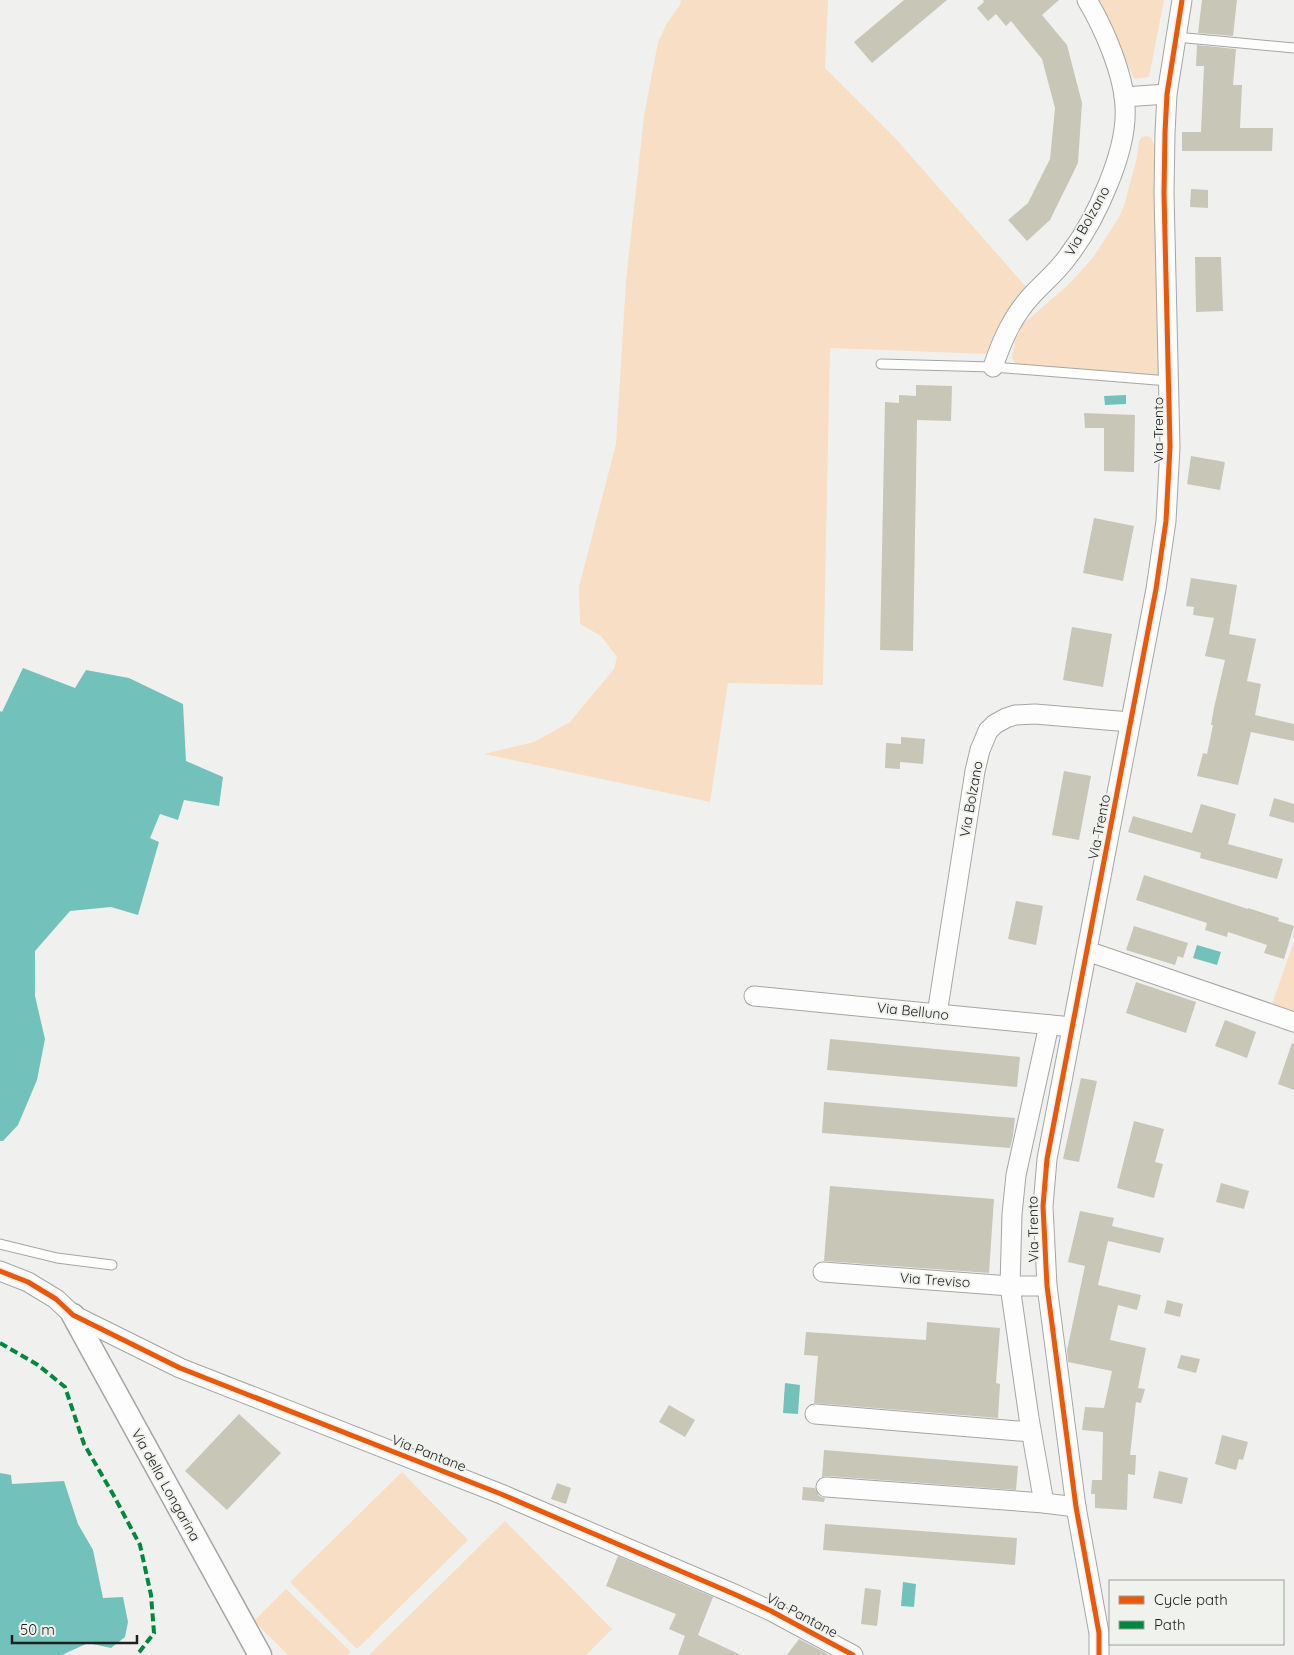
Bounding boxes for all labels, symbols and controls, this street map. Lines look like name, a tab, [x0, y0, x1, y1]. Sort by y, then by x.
street label: Via Bolzano	[1060, 183, 1114, 259]
street label: Via Trento	[1149, 397, 1167, 463]
street label: Via Bolzano	[955, 759, 987, 839]
street label: Via Trento	[1084, 793, 1114, 861]
street label: Via Belluno	[876, 998, 950, 1024]
street label: Via Trento	[1023, 1196, 1043, 1262]
street label: Via Treviso	[899, 1269, 971, 1291]
street label: Via della Longarina	[128, 1426, 204, 1544]
street label: Via Pantane	[389, 1430, 469, 1476]
legend	[1109, 1580, 1284, 1645]
street label: Via Pantane	[763, 1589, 841, 1641]
text: Cycle path	[1154, 1590, 1228, 1609]
scale bar	[12, 1612, 138, 1644]
text: Path	[1154, 1615, 1186, 1634]
text: 50 m	[20, 1620, 55, 1639]

